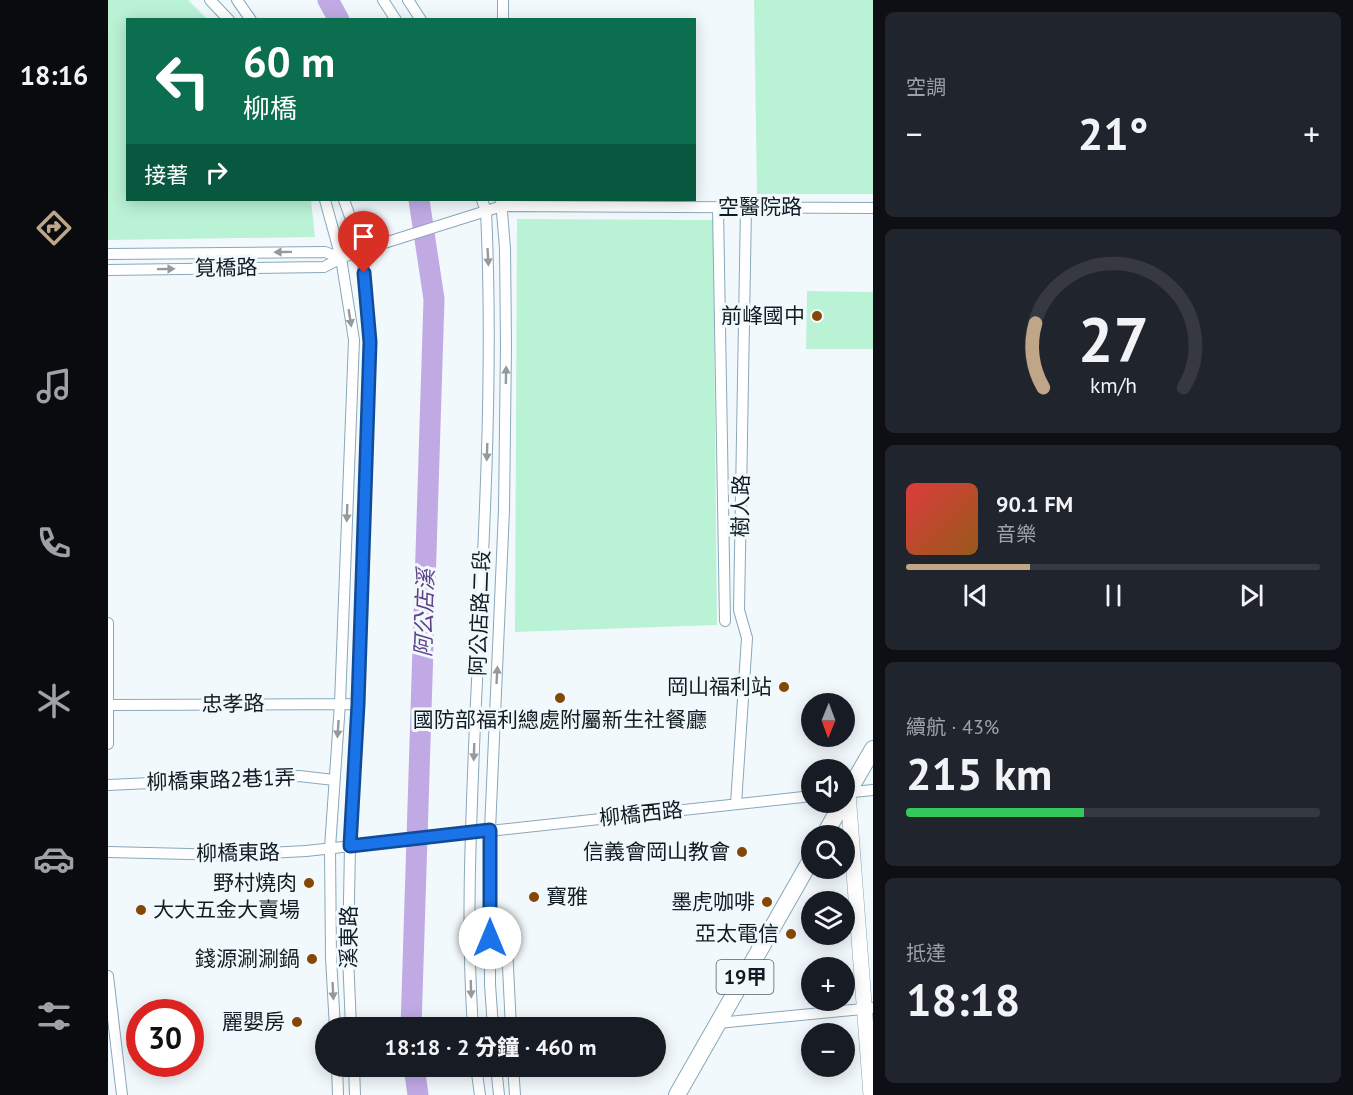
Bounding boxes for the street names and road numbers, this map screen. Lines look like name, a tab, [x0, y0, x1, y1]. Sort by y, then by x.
street label: 空醫院路	[718, 193, 802, 220]
street label: 筧橋路	[194, 253, 258, 282]
street label: 樹人路	[726, 474, 755, 538]
street label: 阿公店路二段	[464, 550, 495, 676]
street label: 忠孝路	[201, 689, 265, 718]
street label: 柳橋東路2巷1弄	[146, 763, 296, 796]
street label: 柳橋西路	[598, 796, 684, 831]
street label: 柳橋東路	[196, 838, 280, 867]
street label: 溪東路	[335, 906, 362, 969]
road number: 19甲	[716, 960, 774, 994]

